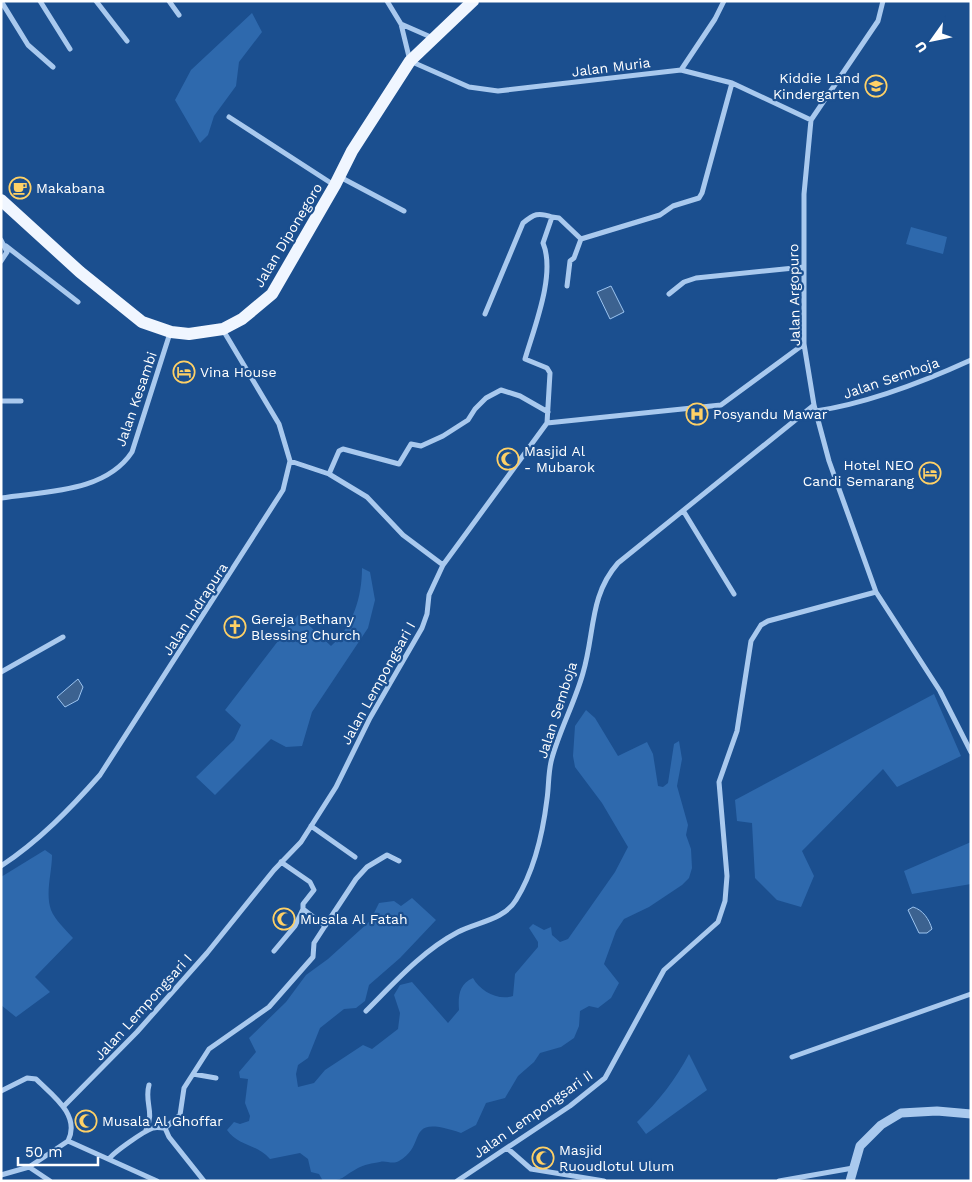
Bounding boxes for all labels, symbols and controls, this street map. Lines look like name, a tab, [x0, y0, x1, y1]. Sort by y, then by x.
north arrow	[907, 15, 957, 65]
text: U	[912, 39, 931, 56]
street label: Jalan Muria	[571, 54, 651, 80]
place label: Kiddie Land Kindergarten	[773, 70, 860, 102]
school or university icon: Kiddie Land Kindergarten	[864, 74, 888, 98]
cafe icon: Makabana	[8, 176, 32, 200]
place label: Makabana	[36, 180, 105, 196]
street label: Jalan Diponegoro	[251, 180, 325, 290]
street label: Jalan Argopuro	[785, 244, 803, 346]
street label: Jalan Kesambi	[112, 350, 160, 448]
street label: Jalan Semboja	[841, 354, 941, 402]
hotel icon: Vina House	[172, 360, 196, 384]
place label: Vina House	[200, 364, 277, 380]
hospital icon: Posyandu Mawar	[685, 402, 709, 426]
place label: Posyandu Mawar	[713, 406, 828, 422]
place label: Masjid Al - Mubarok	[524, 443, 595, 475]
mosque icon: Masjid Al - Mubarok	[496, 447, 520, 471]
place label: Hotel NEO Candi Semarang	[803, 457, 915, 489]
hotel icon: Hotel NEO Candi Semarang	[918, 461, 942, 485]
street label: Jalan Indrapura	[159, 560, 231, 658]
place label: Gereja Bethany Blessing Church	[251, 611, 361, 643]
church icon: Gereja Bethany Blessing Church	[223, 615, 247, 639]
street label: Jalan Lempongsari I	[338, 619, 418, 747]
street label: Jalan Semboja	[534, 660, 580, 760]
mosque icon: Musala Al Fatah	[272, 907, 296, 931]
place label: Musala Al Fatah	[300, 911, 408, 927]
street label: Jalan Lempongsari I	[91, 950, 195, 1064]
street label: Jalan Lempongsari II	[470, 1067, 596, 1161]
mosque icon: Musala Al Ghoffar	[74, 1109, 98, 1133]
place label: Musala Al Ghoffar	[102, 1113, 223, 1129]
scale bar	[18, 1134, 98, 1166]
place label: Masjid Ruoudlotul Ulum	[559, 1142, 674, 1174]
text: 50 m	[25, 1143, 62, 1161]
mosque icon: Masjid Ruoudlotul Ulum	[531, 1146, 555, 1170]

